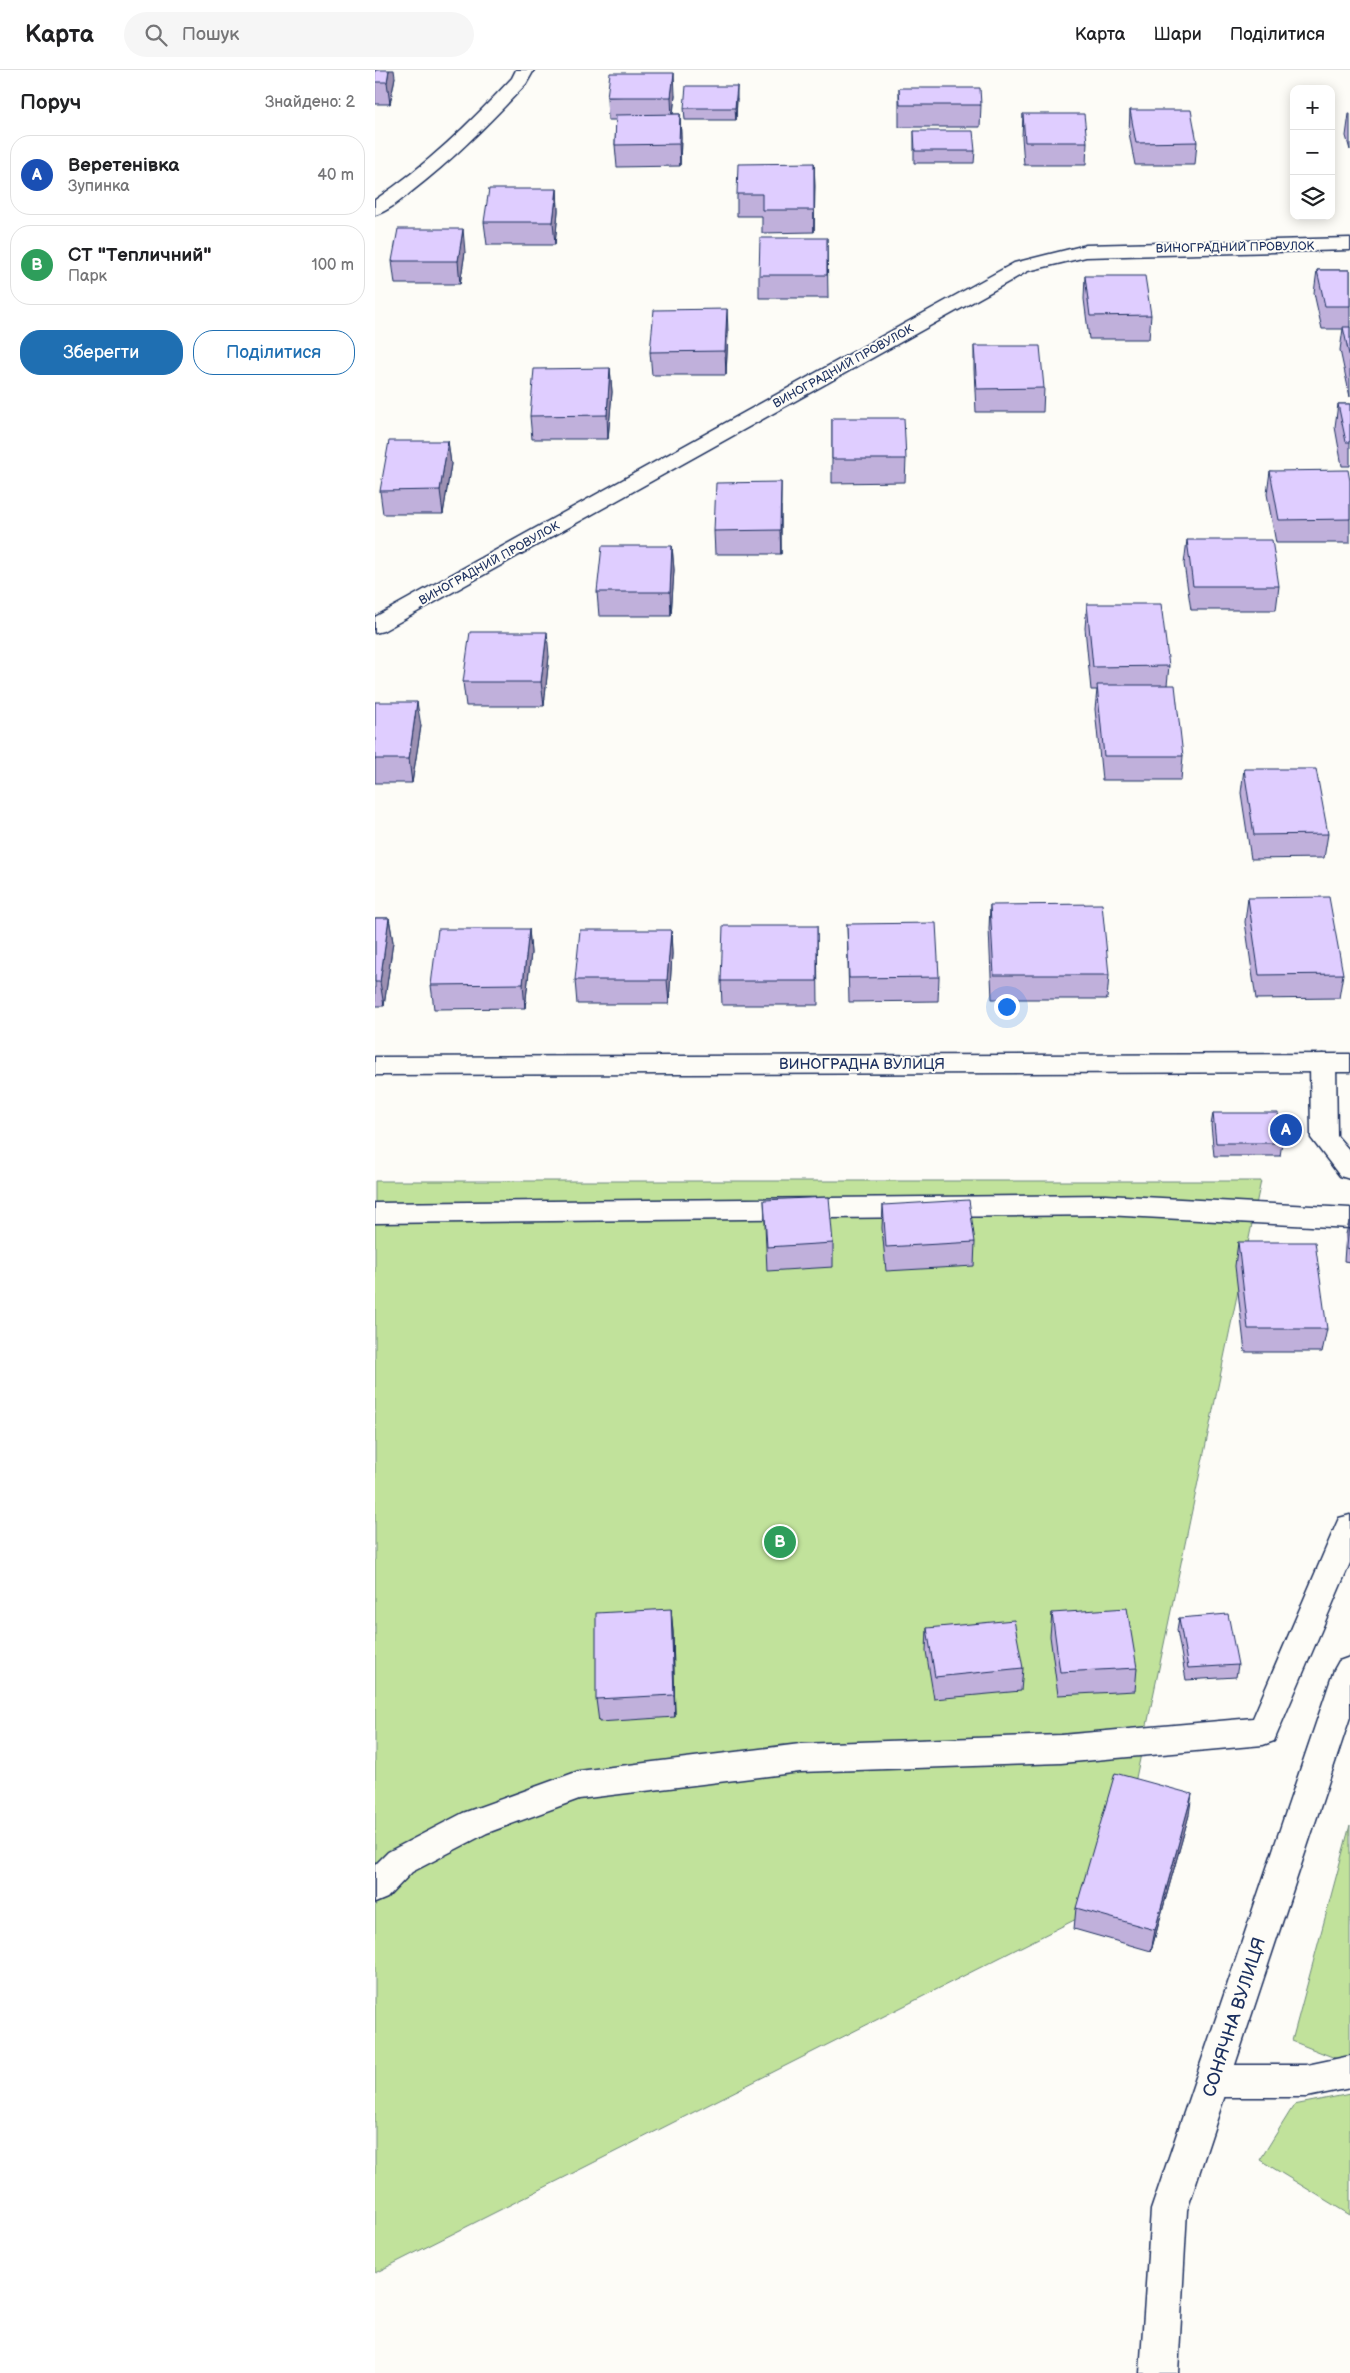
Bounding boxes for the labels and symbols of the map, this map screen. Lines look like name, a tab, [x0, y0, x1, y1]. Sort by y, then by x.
street label: ВИНОГРАДНИЙ ПРОВУЛОК	[1156, 239, 1315, 256]
street label: ВИНОГРАДНИЙ ПРОВУЛОК	[770, 321, 916, 411]
street label: ВИНОГРАДНИЙ ПРОВУЛОК	[416, 518, 562, 608]
your location	[994, 994, 1020, 1020]
street label: ВИНОГРАДНА ВУЛИЦЯ	[779, 1055, 945, 1074]
pin: A	[1270, 1111, 1302, 1149]
pin: B	[764, 1523, 796, 1561]
street label: СОНЯЧНА ВУЛИЦЯ	[1199, 1935, 1270, 2100]

